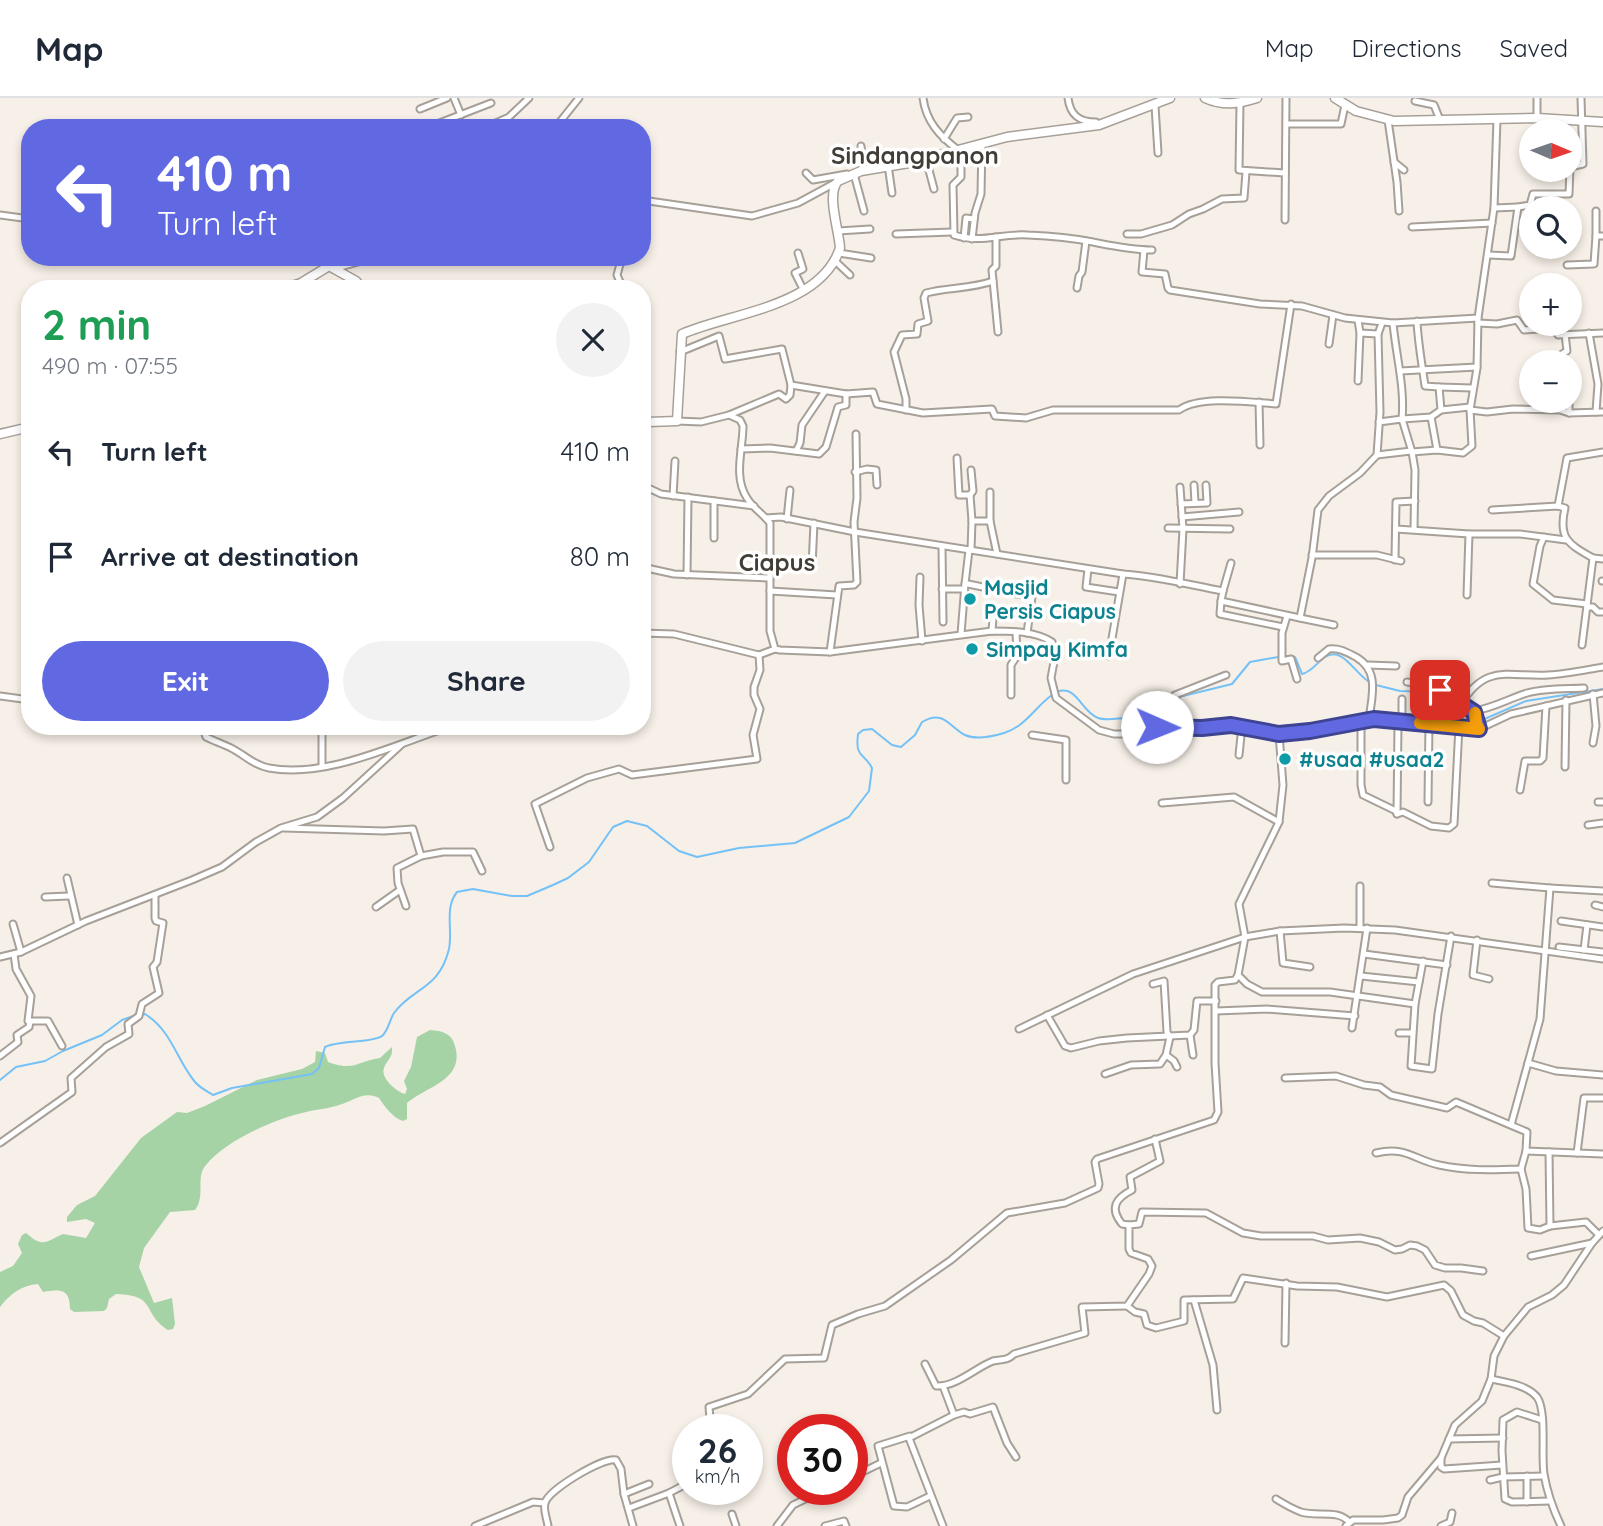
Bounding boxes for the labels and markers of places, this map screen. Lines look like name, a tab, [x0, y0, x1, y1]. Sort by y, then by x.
place label: Masjid Persis Ciapus	[984, 574, 1116, 624]
marker: Masjid Persis Ciapus	[962, 591, 978, 607]
place label: Simpay Kimfa	[986, 636, 1128, 662]
marker: Simpay Kimfa	[964, 641, 980, 657]
pin	[1410, 660, 1470, 720]
place label: #usaa #usaa2	[1299, 746, 1444, 772]
marker: #usaa #usaa2	[1277, 751, 1293, 767]

